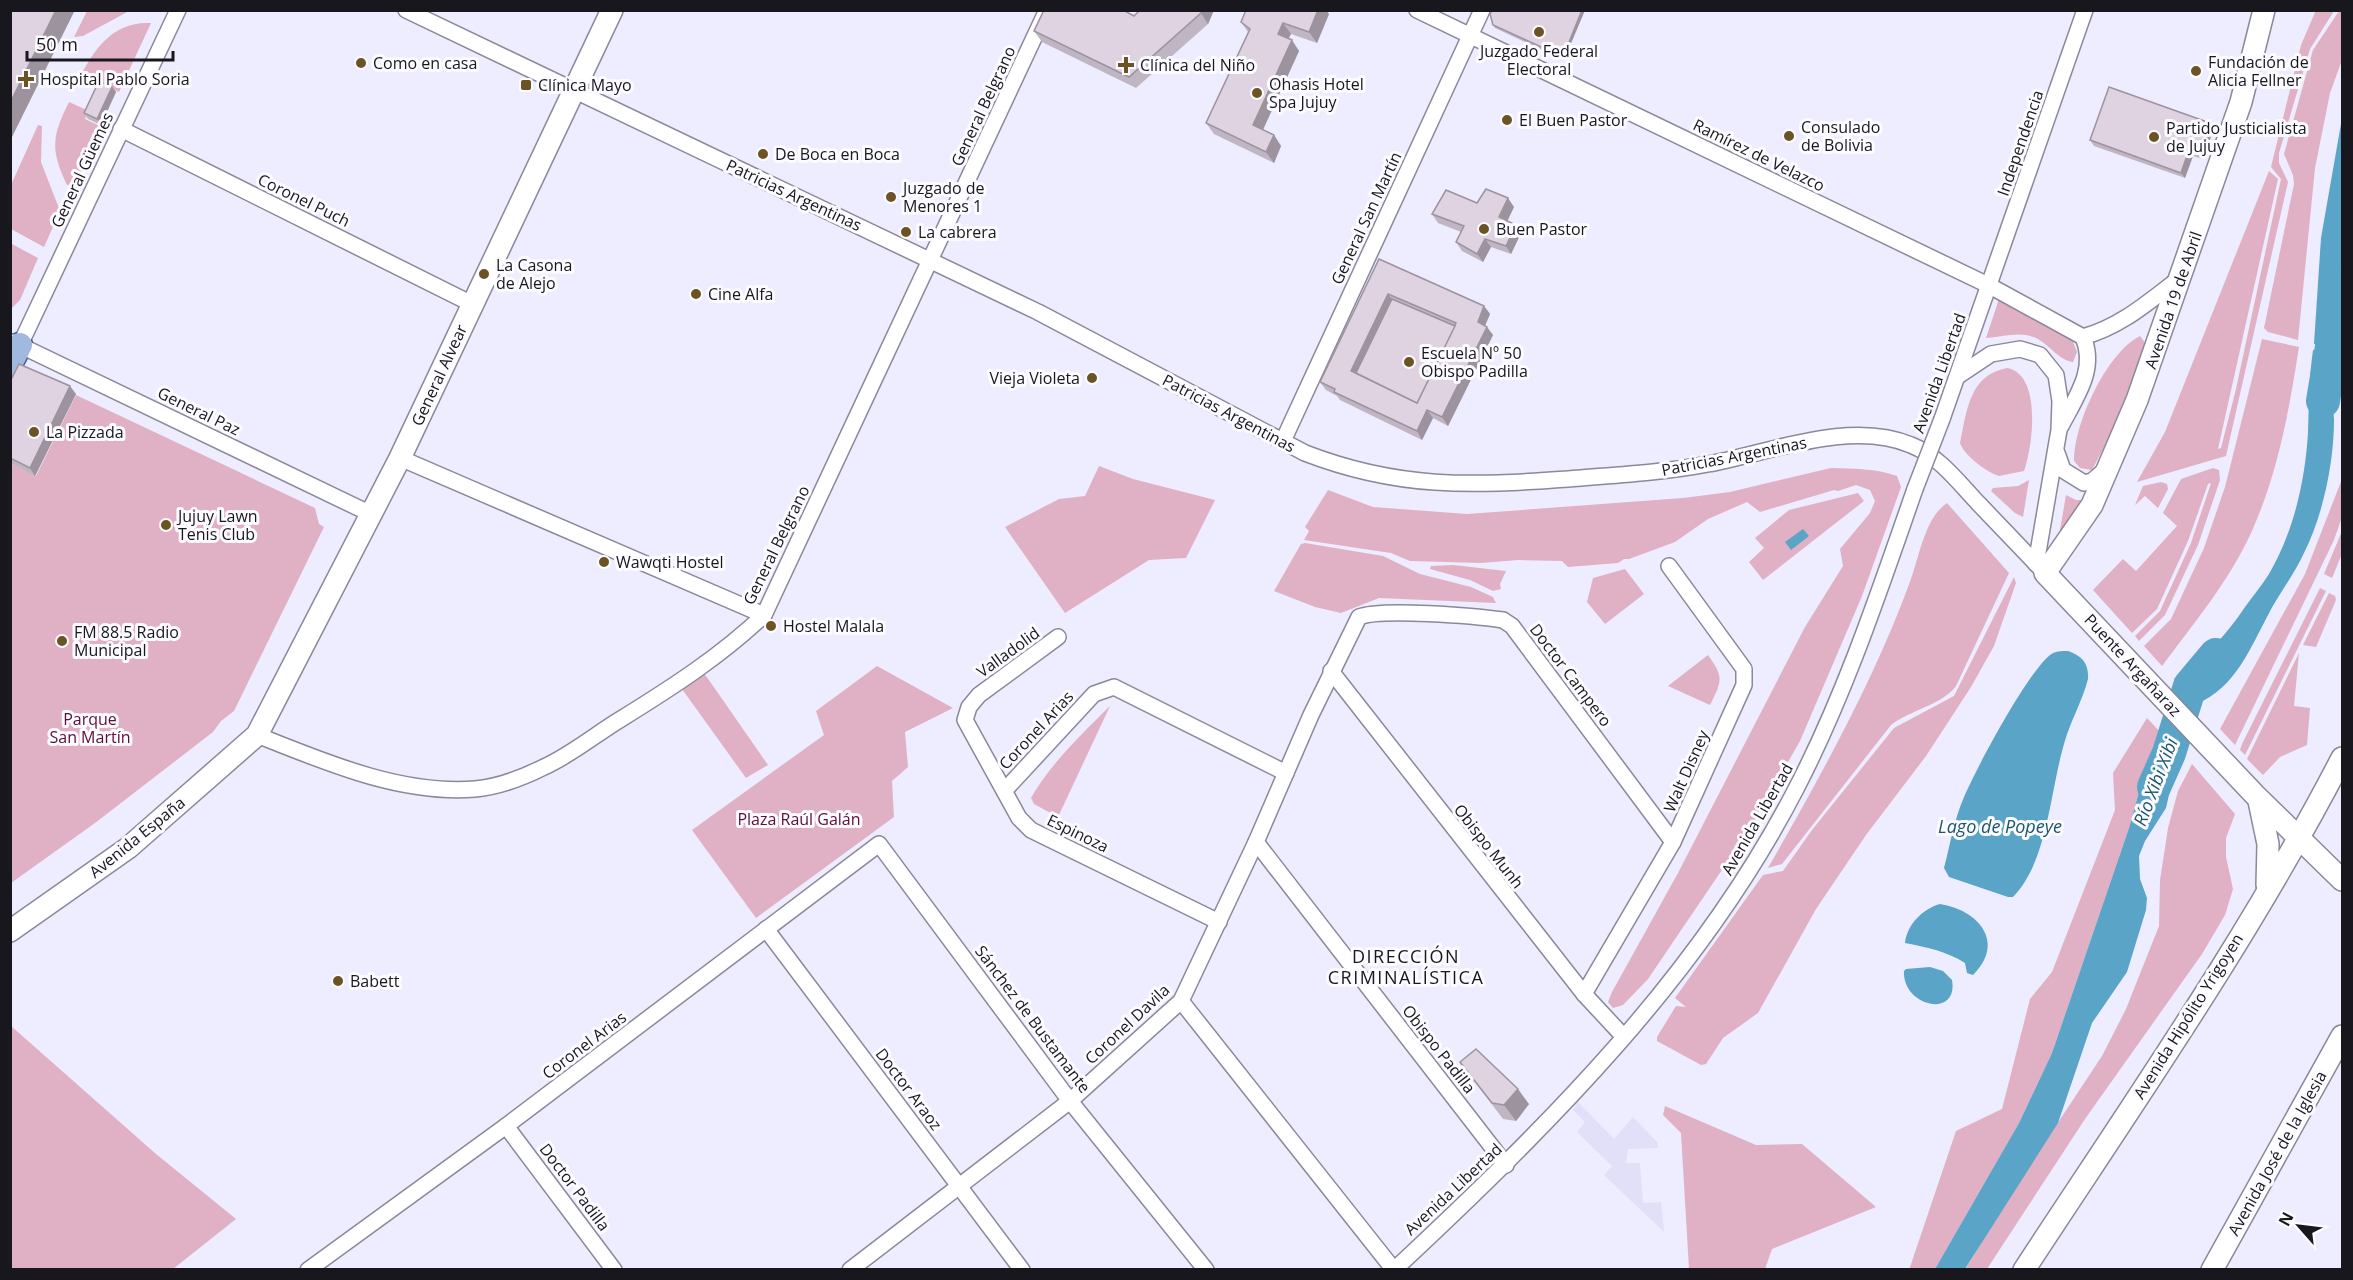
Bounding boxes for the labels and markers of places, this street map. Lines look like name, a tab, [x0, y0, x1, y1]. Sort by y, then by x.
marker: Juzgado Federal Electoral	[1532, 25, 1546, 39]
place label: Juzgado Federal Electoral	[1478, 40, 1598, 80]
place label: Fundación de Alicia Fellner	[2208, 51, 2309, 91]
place label: Como en casa	[373, 52, 477, 74]
place label: Clínica del Niño	[1140, 54, 1255, 76]
marker: Como en casa	[354, 56, 368, 70]
marker: Clínica del Niño	[1117, 56, 1135, 74]
marker: Fundación de Alicia Fellner	[2189, 64, 2203, 78]
place label: Hospital Pablo Soria	[40, 68, 190, 90]
marker: Hospital Pablo Soria	[17, 70, 35, 88]
place label: Ohasis Hotel Spa Jujuy	[1269, 73, 1364, 113]
place label: Clínica Mayo	[538, 74, 632, 96]
marker: Clínica Mayo	[519, 78, 533, 92]
marker: Ohasis Hotel Spa Jujuy	[1250, 86, 1264, 100]
place label: El Buen Pastor	[1519, 109, 1628, 131]
marker: El Buen Pastor	[1500, 113, 1514, 127]
place label: Consulado de Bolivia	[1801, 116, 1880, 156]
place label: Partido Justicialista de Jujuy	[2166, 117, 2307, 157]
marker: Consulado de Bolivia	[1782, 129, 1796, 143]
marker: Partido Justicialista de Jujuy	[2147, 130, 2161, 144]
place label: De Boca en Boca	[775, 143, 900, 165]
marker: De Boca en Boca	[756, 147, 770, 161]
place label: Juzgado de Menores 1	[901, 177, 985, 217]
marker: Juzgado de Menores 1	[884, 190, 898, 204]
place label: Buen Pastor	[1496, 218, 1588, 240]
place label: La cabrera	[918, 221, 997, 243]
marker: Buen Pastor	[1477, 222, 1491, 236]
marker: La cabrera	[899, 225, 913, 239]
place label: La Casona de Alejo	[496, 254, 572, 294]
marker: La Casona de Alejo	[477, 267, 491, 281]
place label: Cine Alfa	[708, 283, 774, 305]
marker: Cine Alfa	[689, 287, 703, 301]
place label: Escuela Nº 50 Obispo Padilla	[1421, 342, 1528, 382]
marker: Escuela Nº 50 Obispo Padilla	[1402, 355, 1416, 369]
place label: Vieja Violeta	[990, 367, 1080, 389]
marker: Vieja Violeta	[1085, 371, 1099, 385]
place label: La Pizzada	[46, 421, 124, 443]
marker: La Pizzada	[27, 425, 41, 439]
place label: Jujuy Lawn Tenis Club	[176, 505, 258, 545]
marker: Jujuy Lawn Tenis Club	[159, 518, 173, 532]
place label: Wawqti Hostel	[616, 551, 724, 573]
marker: Wawqti Hostel	[597, 555, 611, 569]
place label: Hostel Malala	[783, 615, 884, 637]
marker: Hostel Malala	[764, 619, 778, 633]
place label: FM 88.5 Radio Municipal	[74, 621, 179, 661]
marker: FM 88.5 Radio Municipal	[55, 634, 69, 648]
place label: Babett	[350, 970, 400, 992]
marker: Babett	[331, 974, 345, 988]

